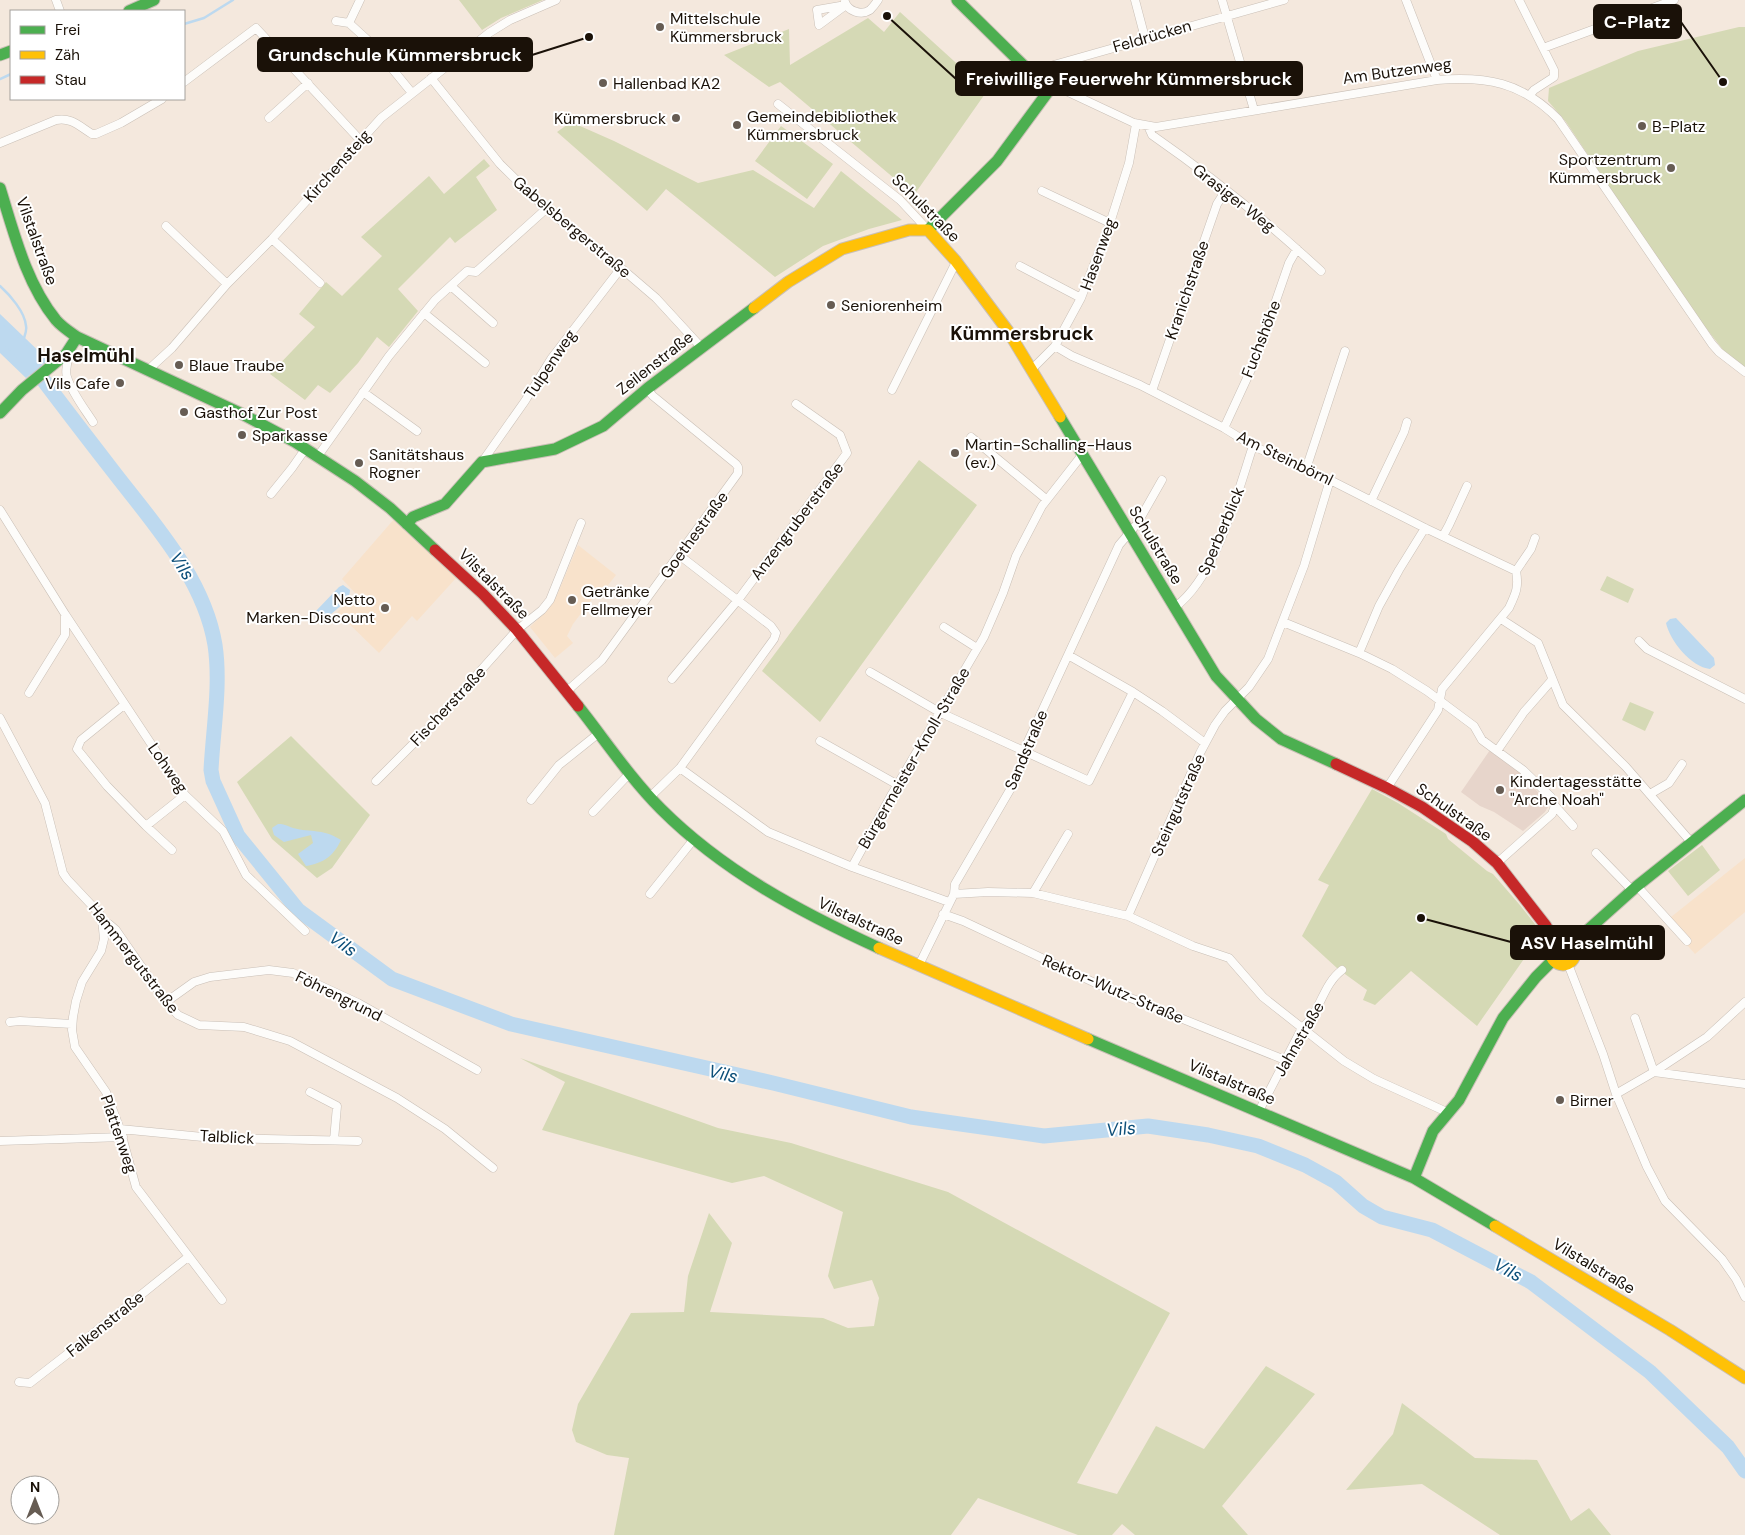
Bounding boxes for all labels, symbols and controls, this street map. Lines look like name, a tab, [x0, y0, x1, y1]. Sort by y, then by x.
callout: C-Platz	[1594, 5, 1681, 38]
place label: Mittelschule Kümmersbruck	[670, 8, 782, 47]
legend	[10, 10, 185, 100]
text: C-Platz	[1604, 10, 1670, 34]
street label: Feldrücken	[1110, 15, 1194, 57]
text: Frei	[55, 20, 80, 40]
marker: Mittelschule Kümmersbruck	[654, 21, 666, 33]
callout: Grundschule Kümmersbruck	[258, 38, 532, 71]
text: Grundschule Kümmersbruck	[268, 43, 523, 67]
text: Zäh	[55, 45, 80, 65]
street label: Am Butzenweg	[1341, 53, 1453, 89]
callout: Freiwillige Feuerwehr Kümmersbruck	[956, 62, 1302, 95]
text: Freiwillige Feuerwehr Kümmersbruck	[966, 67, 1293, 91]
text: Stau	[55, 70, 86, 90]
place label: Hallenbad KA2	[613, 73, 720, 94]
marker: Hallenbad KA2	[597, 77, 609, 89]
place label: Gemeindebibliothek Kümmersbruck	[747, 106, 897, 145]
place label: Kümmersbruck	[554, 108, 666, 129]
marker: Kümmersbruck	[670, 112, 682, 124]
place label: B-Platz	[1652, 116, 1705, 137]
marker: Gemeindebibliothek Kümmersbruck	[731, 119, 743, 131]
marker: B-Platz	[1636, 120, 1648, 132]
street label: Kirchensteig	[299, 125, 375, 207]
place label: Sportzentrum Kümmersbruck	[1549, 149, 1661, 188]
street label: Grasiger Weg	[1188, 159, 1280, 237]
marker: Sportzentrum Kümmersbruck	[1665, 162, 1677, 174]
street label: Schulstraße	[887, 169, 965, 247]
street label: Gabelsbergerstraße	[509, 171, 635, 283]
street label: Vilstalstraße	[11, 194, 63, 288]
street label: Hasenweg	[1075, 215, 1121, 293]
street label: Kranichstraße	[1160, 238, 1214, 342]
place label: Seniorenheim	[841, 295, 942, 316]
street label: Fuchshöhe	[1237, 297, 1285, 381]
marker: Seniorenheim	[825, 299, 837, 311]
district label: Kümmersbruck	[950, 321, 1094, 346]
street label: Tulpenweg	[519, 325, 581, 403]
street label: Zeilenstraße	[613, 327, 697, 399]
district label: Haselmühl	[37, 343, 135, 368]
place label: Blaue Traube	[189, 355, 284, 376]
marker: Blaue Traube	[173, 359, 185, 371]
place label: Vils Cafe	[45, 373, 110, 394]
marker: Vils Cafe	[114, 377, 126, 389]
place label: Gasthof Zur Post	[194, 402, 317, 423]
marker: Gasthof Zur Post	[178, 406, 190, 418]
place label: Sparkasse	[252, 425, 328, 446]
street label: Am Steinbörnl	[1233, 426, 1337, 490]
marker: Sparkasse	[236, 429, 248, 441]
place label: Martin-Schalling-Haus (ev.)	[965, 434, 1132, 473]
place label: Sanitätshaus Rogner	[369, 444, 464, 483]
marker: Martin-Schalling-Haus (ev.)	[949, 447, 961, 459]
marker: Sanitätshaus Rogner	[353, 457, 365, 469]
street label: Anzengruberstraße	[746, 458, 848, 584]
street label: Sperberblick	[1193, 484, 1249, 578]
street label: Goethestraße	[655, 487, 733, 583]
street label: Schulstraße	[1124, 502, 1188, 588]
street label: Vilstalstraße	[454, 544, 534, 624]
water label: Vils	[164, 547, 200, 585]
place label: Getränke Fellmeyer	[582, 581, 653, 620]
place label: Netto Marken-Discount	[246, 589, 375, 628]
marker: Getränke Fellmeyer	[566, 594, 578, 606]
marker: Netto Marken-Discount	[379, 602, 391, 614]
street label: Fischerstraße	[406, 662, 490, 750]
street label: Bürgermeister-Knoll-Straße	[853, 663, 975, 853]
street label: Sandstraße	[1000, 707, 1052, 793]
street label: Lohweg	[143, 739, 193, 797]
street label: Steingutstraße	[1146, 751, 1210, 859]
place label: Kindertagesstätte "Arche Noah"	[1510, 771, 1642, 810]
street label: Schulstraße	[1412, 778, 1496, 846]
marker: Kindertagesstätte "Arche Noah"	[1494, 784, 1506, 796]
street label: Vilstalstraße	[815, 892, 907, 950]
street label: Hammergutstraße	[84, 898, 184, 1018]
water label: Vils	[324, 926, 362, 962]
callout: ASV Haselmühl	[1511, 926, 1664, 959]
text: ASV Haselmühl	[1521, 931, 1653, 955]
street label: Rektor-Wutz-Straße	[1039, 950, 1187, 1028]
street label: Föhrengrund	[292, 966, 386, 1026]
street label: Jahnstraße	[1269, 998, 1329, 1080]
street label: Vilstalstraße	[1185, 1054, 1279, 1110]
water label: Vils	[706, 1059, 740, 1089]
place label: Birner	[1570, 1090, 1614, 1111]
street label: Plattenweg	[96, 1092, 142, 1176]
marker: Birner	[1554, 1094, 1566, 1106]
water label: Vils	[1105, 1116, 1137, 1142]
street label: Talblick	[199, 1125, 255, 1149]
street label: Vilstalstraße	[1549, 1233, 1639, 1299]
water label: Vils	[1489, 1252, 1527, 1288]
street label: Falkenstraße	[62, 1286, 148, 1362]
north arrow	[10, 1475, 60, 1525]
text: N	[30, 1478, 40, 1496]

